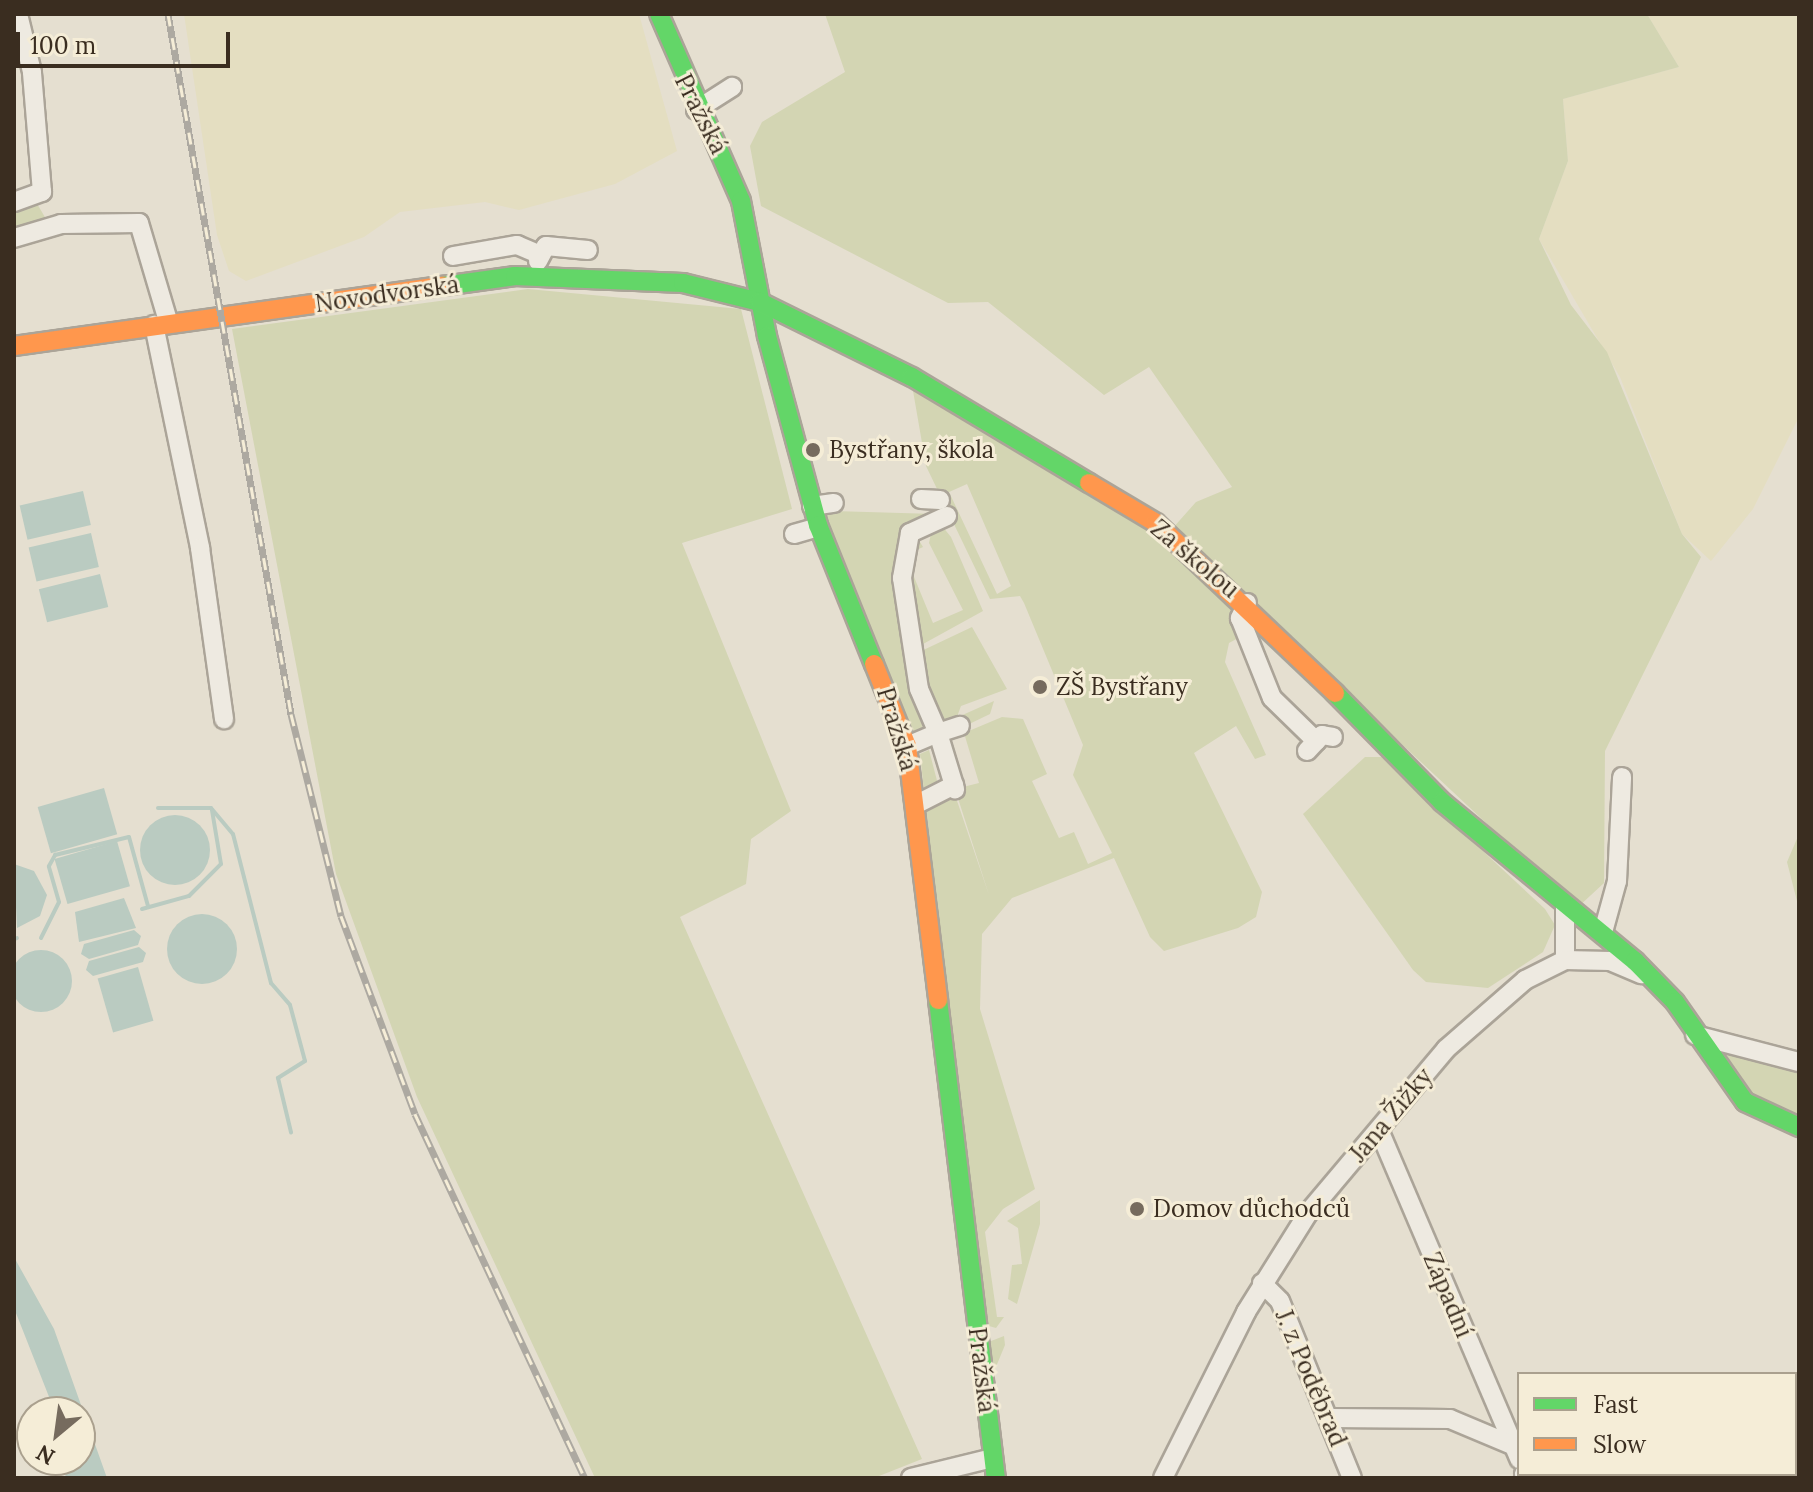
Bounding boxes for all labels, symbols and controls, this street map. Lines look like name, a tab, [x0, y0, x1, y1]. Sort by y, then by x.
scale bar	[20, 16, 234, 66]
text: 100 m	[30, 30, 96, 61]
street label: Pražská	[669, 69, 733, 159]
street label: Novodvorská	[313, 270, 461, 318]
place label: Bystřany, škola	[829, 436, 994, 464]
marker: Bystřany, škola	[804, 441, 822, 459]
street label: Za školou	[1145, 514, 1245, 604]
place label: ZŠ Bystřany	[1056, 673, 1188, 701]
marker: ZŠ Bystřany	[1031, 678, 1049, 696]
street label: Pražská	[871, 684, 923, 774]
street label: Jana Žižky	[1344, 1062, 1438, 1168]
place label: Domov důchodců	[1153, 1195, 1350, 1223]
marker: Domov důchodců	[1128, 1200, 1146, 1218]
street label: Západní	[1417, 1248, 1479, 1342]
street label: J. z Poděbrad	[1269, 1305, 1353, 1451]
street label: Pražská	[962, 1326, 1002, 1414]
legend	[1517, 1372, 1797, 1476]
text: Fast	[1593, 1389, 1638, 1420]
north arrow	[16, 1396, 96, 1476]
text: Slow	[1593, 1429, 1646, 1460]
text: N	[31, 1439, 60, 1472]

